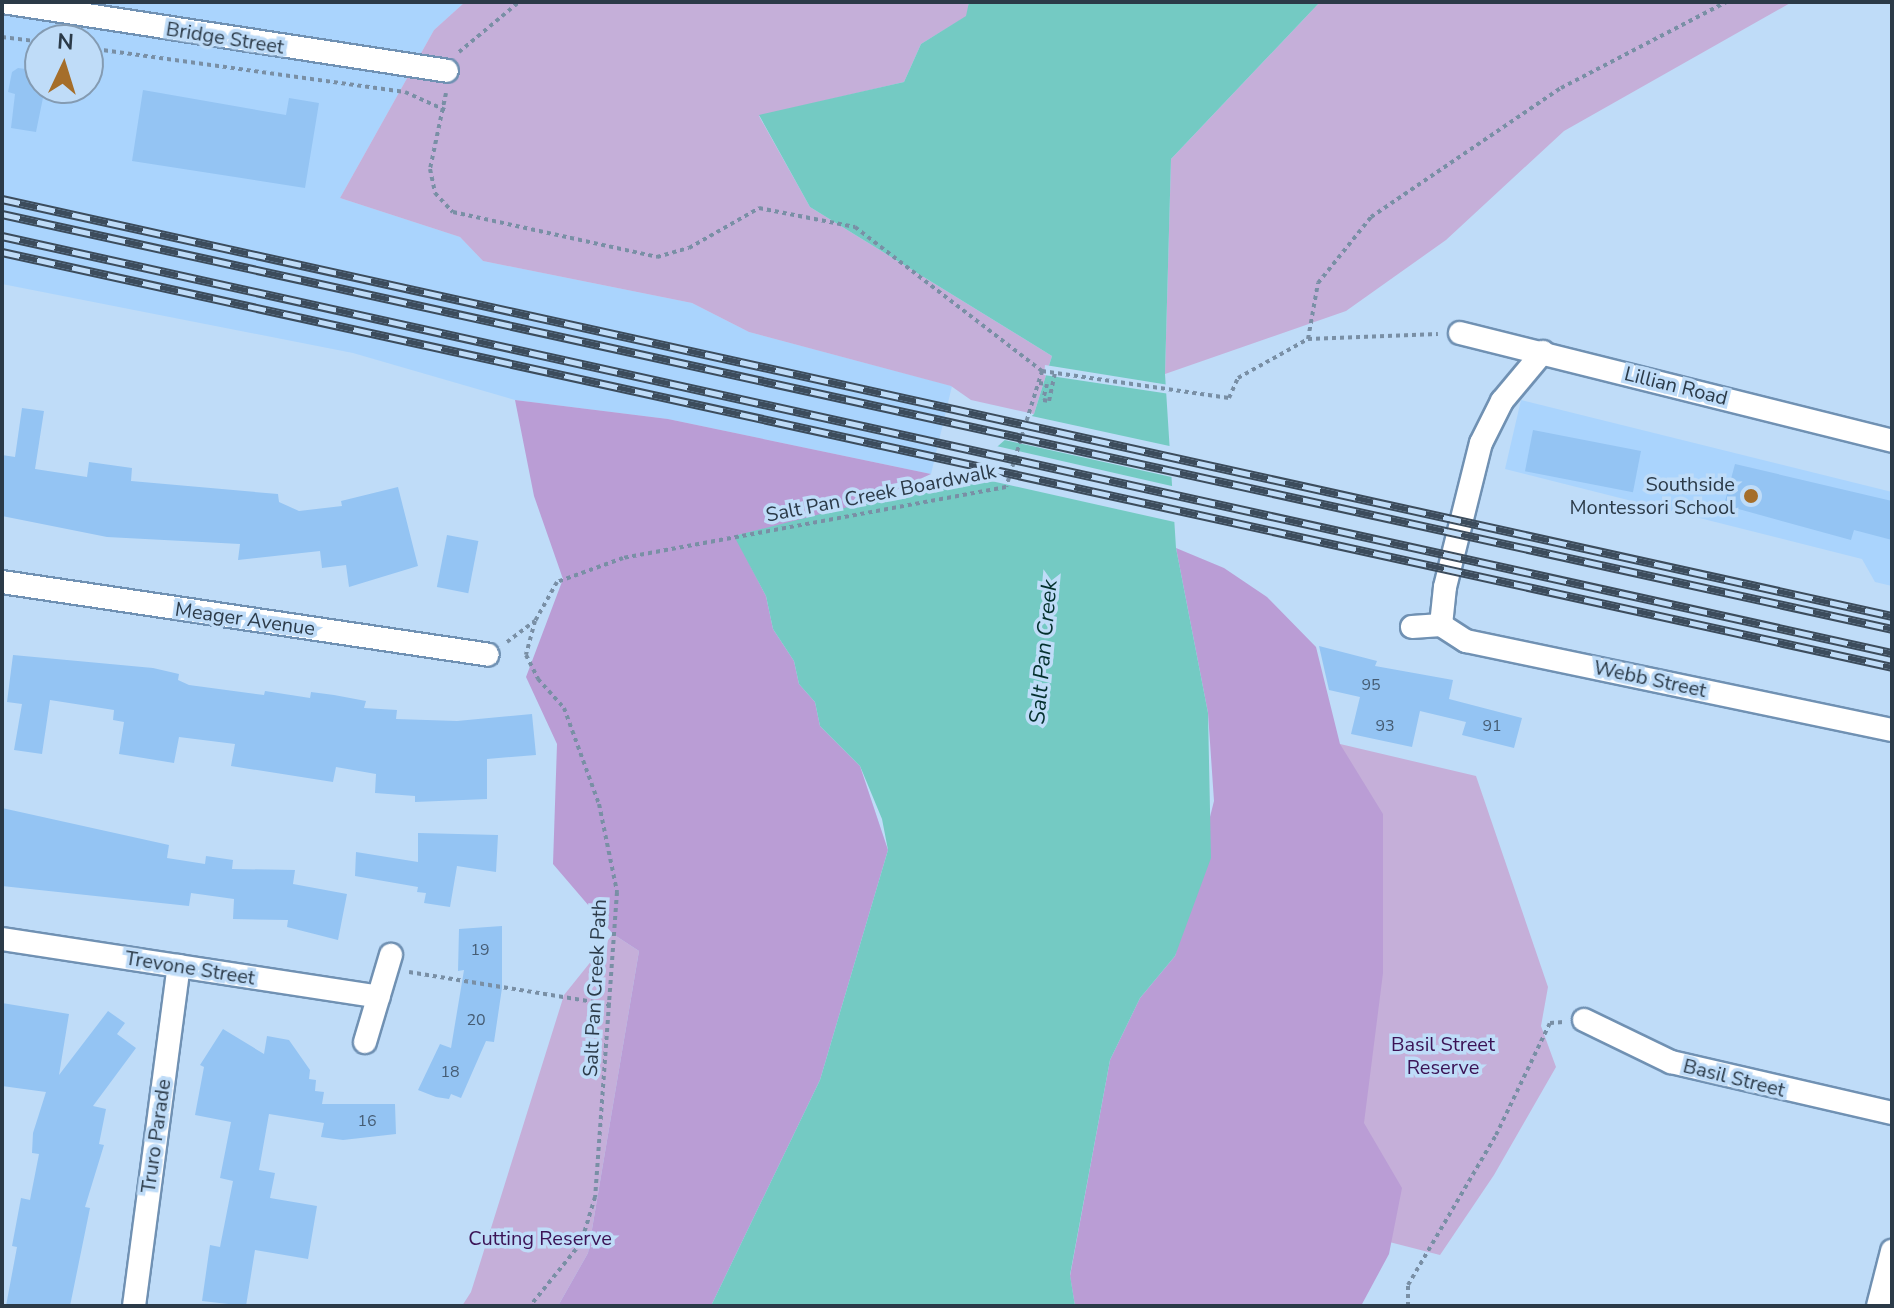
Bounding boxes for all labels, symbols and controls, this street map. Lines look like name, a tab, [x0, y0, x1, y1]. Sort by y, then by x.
street label: Bridge Street	[164, 17, 286, 59]
north arrow	[24, 24, 104, 104]
text: N	[56, 27, 75, 58]
street label: Lillian Road	[1622, 362, 1730, 410]
street label: Salt Pan Creek Boardwalk	[764, 459, 998, 527]
place label: Southside Montessori School	[1570, 472, 1735, 519]
marker: Southside Montessori School	[1742, 487, 1760, 505]
water label: Salt Pan Creek	[1025, 579, 1063, 725]
street label: Meager Avenue	[173, 597, 317, 641]
street label: Webb Street	[1592, 655, 1708, 703]
house number: 95	[1361, 675, 1381, 695]
house number: 93	[1375, 716, 1395, 736]
house number: 91	[1482, 716, 1502, 736]
street label: Salt Pan Creek Path	[578, 898, 612, 1078]
house number: 19	[470, 940, 490, 960]
street label: Trevone Street	[123, 946, 257, 990]
house number: 20	[466, 1010, 486, 1030]
park label: Basil Street Reserve	[1391, 1033, 1495, 1080]
street label: Basil Street	[1681, 1054, 1787, 1102]
house number: 18	[440, 1062, 460, 1082]
street label: Truro Parade	[136, 1077, 176, 1195]
house number: 16	[357, 1111, 377, 1131]
park label: Cutting Reserve	[468, 1226, 612, 1250]

